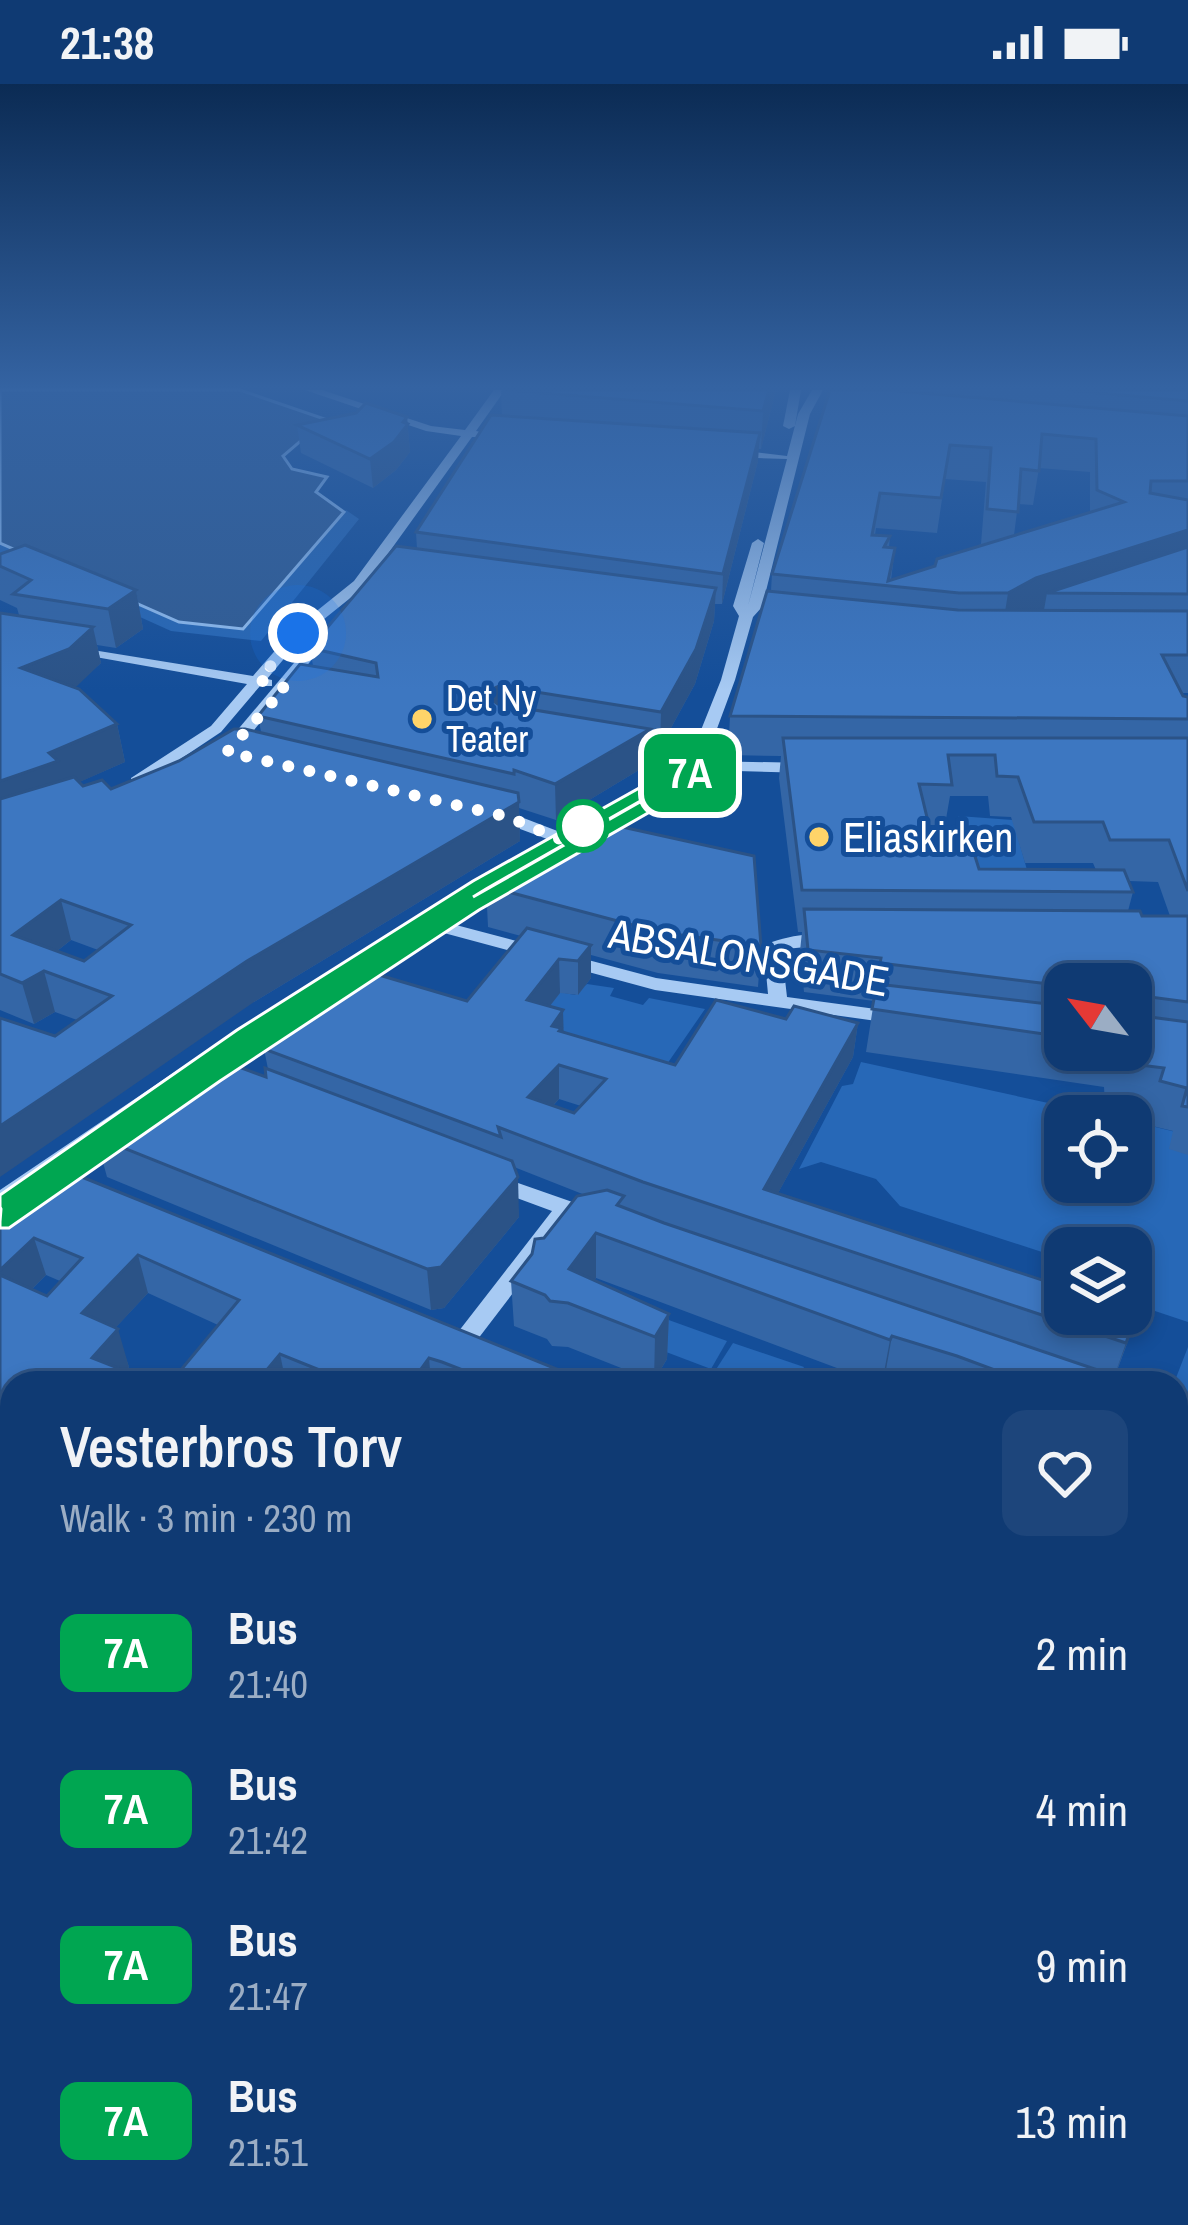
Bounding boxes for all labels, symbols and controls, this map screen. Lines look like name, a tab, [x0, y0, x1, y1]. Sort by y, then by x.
text: 21:38	[60, 12, 154, 73]
your location	[268, 603, 328, 663]
place label: Det Ny Teater	[446, 674, 536, 763]
marker: Det Ny Teater	[409, 706, 435, 732]
line badge: 7A	[636, 734, 744, 812]
text: 7A	[668, 745, 712, 801]
unlabelled marker	[558, 801, 608, 851]
place label: Eliaskirken	[843, 809, 1013, 865]
marker: Eliaskirken	[806, 824, 832, 850]
street label: ABSALONSGADE	[604, 905, 893, 1009]
north arrow	[1044, 963, 1152, 1071]
map controls	[1044, 963, 1152, 1335]
button: locate	[1044, 1095, 1152, 1203]
button: layers	[1044, 1227, 1152, 1335]
text: Vesterbros Torv	[60, 1408, 402, 1485]
button: heart	[1002, 1410, 1128, 1536]
text: Walk · 3 min · 230 m	[60, 1492, 352, 1544]
text: Bus	[228, 1597, 298, 1658]
text: 2 min	[1036, 1623, 1128, 1684]
text: 7A	[104, 1625, 148, 1681]
text: 21:40	[228, 1658, 308, 1710]
text: Bus	[228, 1753, 298, 1814]
text: 4 min	[1036, 1779, 1128, 1840]
text: 7A	[104, 1781, 148, 1837]
text: 21:42	[228, 1814, 308, 1866]
text: Bus	[228, 1909, 298, 1970]
text: 9 min	[1036, 1935, 1128, 1996]
text: 7A	[104, 1937, 148, 1993]
text: 21:47	[228, 1970, 308, 2022]
text: Bus	[228, 2065, 298, 2126]
text: 13 min	[1015, 2091, 1128, 2152]
text: 7A	[104, 2093, 148, 2149]
text: 21:51	[228, 2126, 308, 2178]

